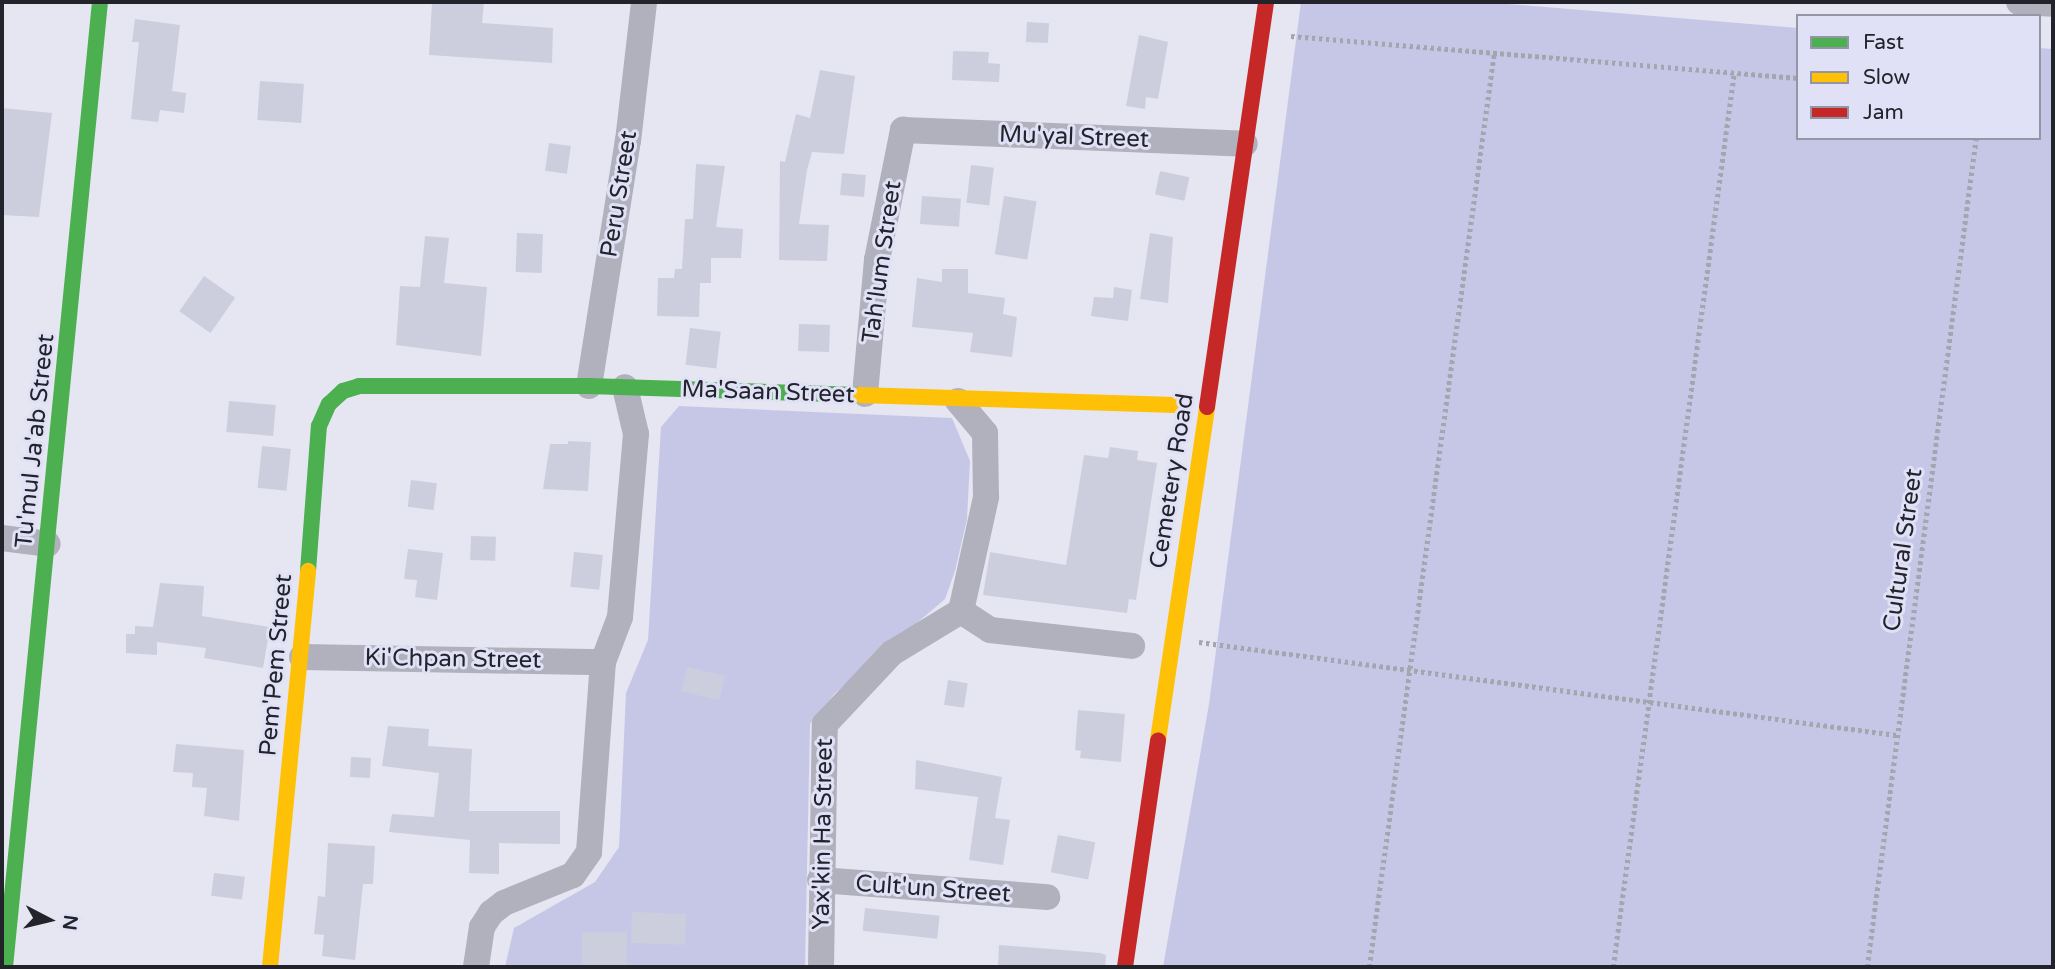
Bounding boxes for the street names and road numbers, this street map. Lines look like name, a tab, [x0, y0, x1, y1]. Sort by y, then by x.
street label: Mu'yal Street	[999, 120, 1149, 154]
street label: Peru Street	[595, 129, 643, 259]
street label: Tah'lum Street	[856, 179, 908, 345]
street label: Tu'mul Ja'ab Street	[9, 332, 61, 550]
street label: Ma'Saan Street	[681, 375, 855, 409]
street label: Cemetery Road	[1144, 391, 1200, 571]
street label: Cultural Street	[1877, 467, 1929, 633]
street label: Pem'Pem Street	[254, 573, 298, 757]
street label: Ki'Chpan Street	[364, 643, 542, 675]
street label: Yax'kin Ha Street	[807, 738, 839, 930]
street label: Cult'un Street	[854, 869, 1012, 909]

